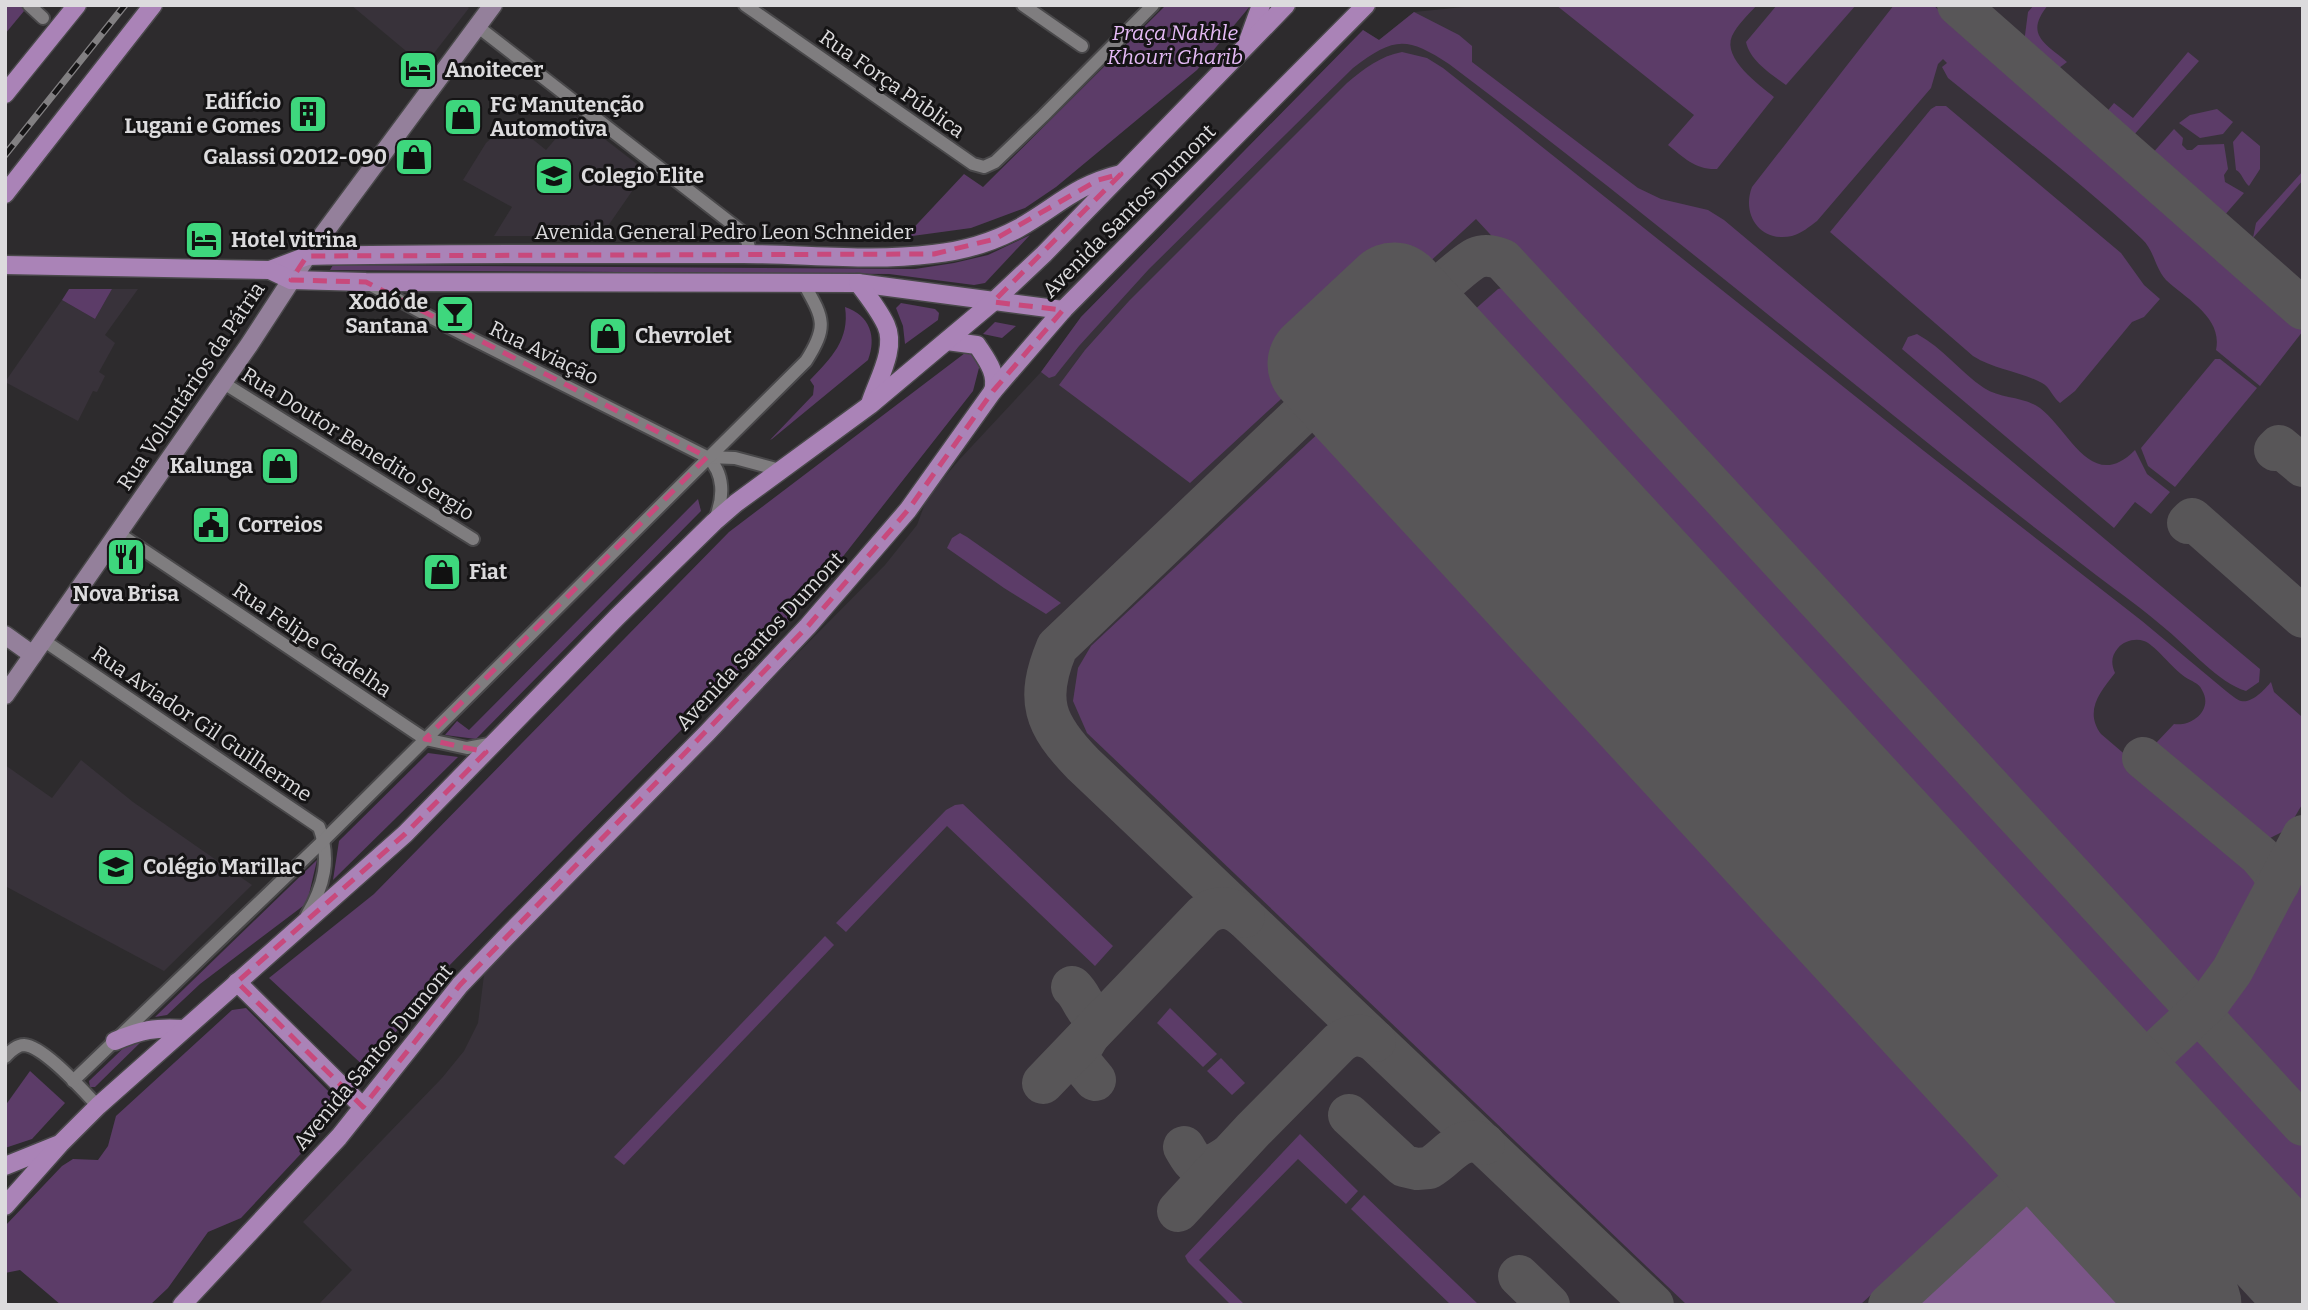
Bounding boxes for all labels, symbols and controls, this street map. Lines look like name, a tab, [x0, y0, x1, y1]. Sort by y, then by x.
park label: Praça Nakhle Khouri Gharib	[1107, 20, 1243, 70]
street label: Rua Força Pública	[814, 24, 970, 144]
hotel icon: Anoitecer	[397, 49, 439, 91]
place label: Anoitecer	[445, 57, 544, 83]
place label: Edifício Lugani e Gomes	[124, 89, 281, 139]
place label: FG Manutenção Automotiva	[490, 92, 644, 142]
building icon: Edifício Lugani e Gomes	[287, 93, 329, 135]
shop icon: FG Manutenção Automotiva	[442, 96, 484, 138]
street label: Avenida Santos Dumont	[1037, 118, 1222, 303]
shop icon: Galassi 02012-090	[393, 136, 435, 178]
place label: Galassi 02012-090	[203, 144, 387, 170]
school or university icon: Colegio Elite	[533, 155, 575, 197]
place label: Colegio Elite	[581, 163, 704, 189]
hotel icon: Hotel vitrina	[183, 219, 225, 261]
street label: Avenida General Pedro Leon Schneider	[534, 219, 914, 245]
place label: Hotel vitrina	[231, 227, 357, 253]
street label: Rua Voluntários da Pátria	[112, 277, 271, 495]
place label: Xodó de Santana	[345, 289, 428, 339]
bar icon: Xodó de Santana	[434, 293, 476, 335]
street label: Rua Aviação	[485, 315, 603, 391]
shop icon: Chevrolet	[587, 315, 629, 357]
place label: Chevrolet	[635, 323, 732, 349]
street label: Rua Doutor Benedito Sergio	[237, 362, 479, 526]
shop icon: Kalunga	[259, 445, 301, 487]
place label: Kalunga	[170, 453, 253, 479]
public building icon: Correios	[190, 504, 232, 546]
place label: Correios	[238, 512, 323, 538]
restaurant icon: Nova Brisa	[105, 536, 147, 578]
street label: Avenida Santos Dumont	[670, 546, 850, 736]
shop icon: Fiat	[421, 551, 463, 593]
place label: Fiat	[469, 559, 508, 585]
street label: Rua Felipe Gadelha	[228, 577, 397, 703]
place label: Nova Brisa	[73, 581, 179, 607]
street label: Rua Aviador Gil Guilherme	[87, 641, 317, 807]
school or university icon: Colégio Marillac	[95, 846, 137, 888]
place label: Colégio Marillac	[143, 854, 302, 880]
street label: Avenida Santos Dumont	[288, 958, 459, 1155]

